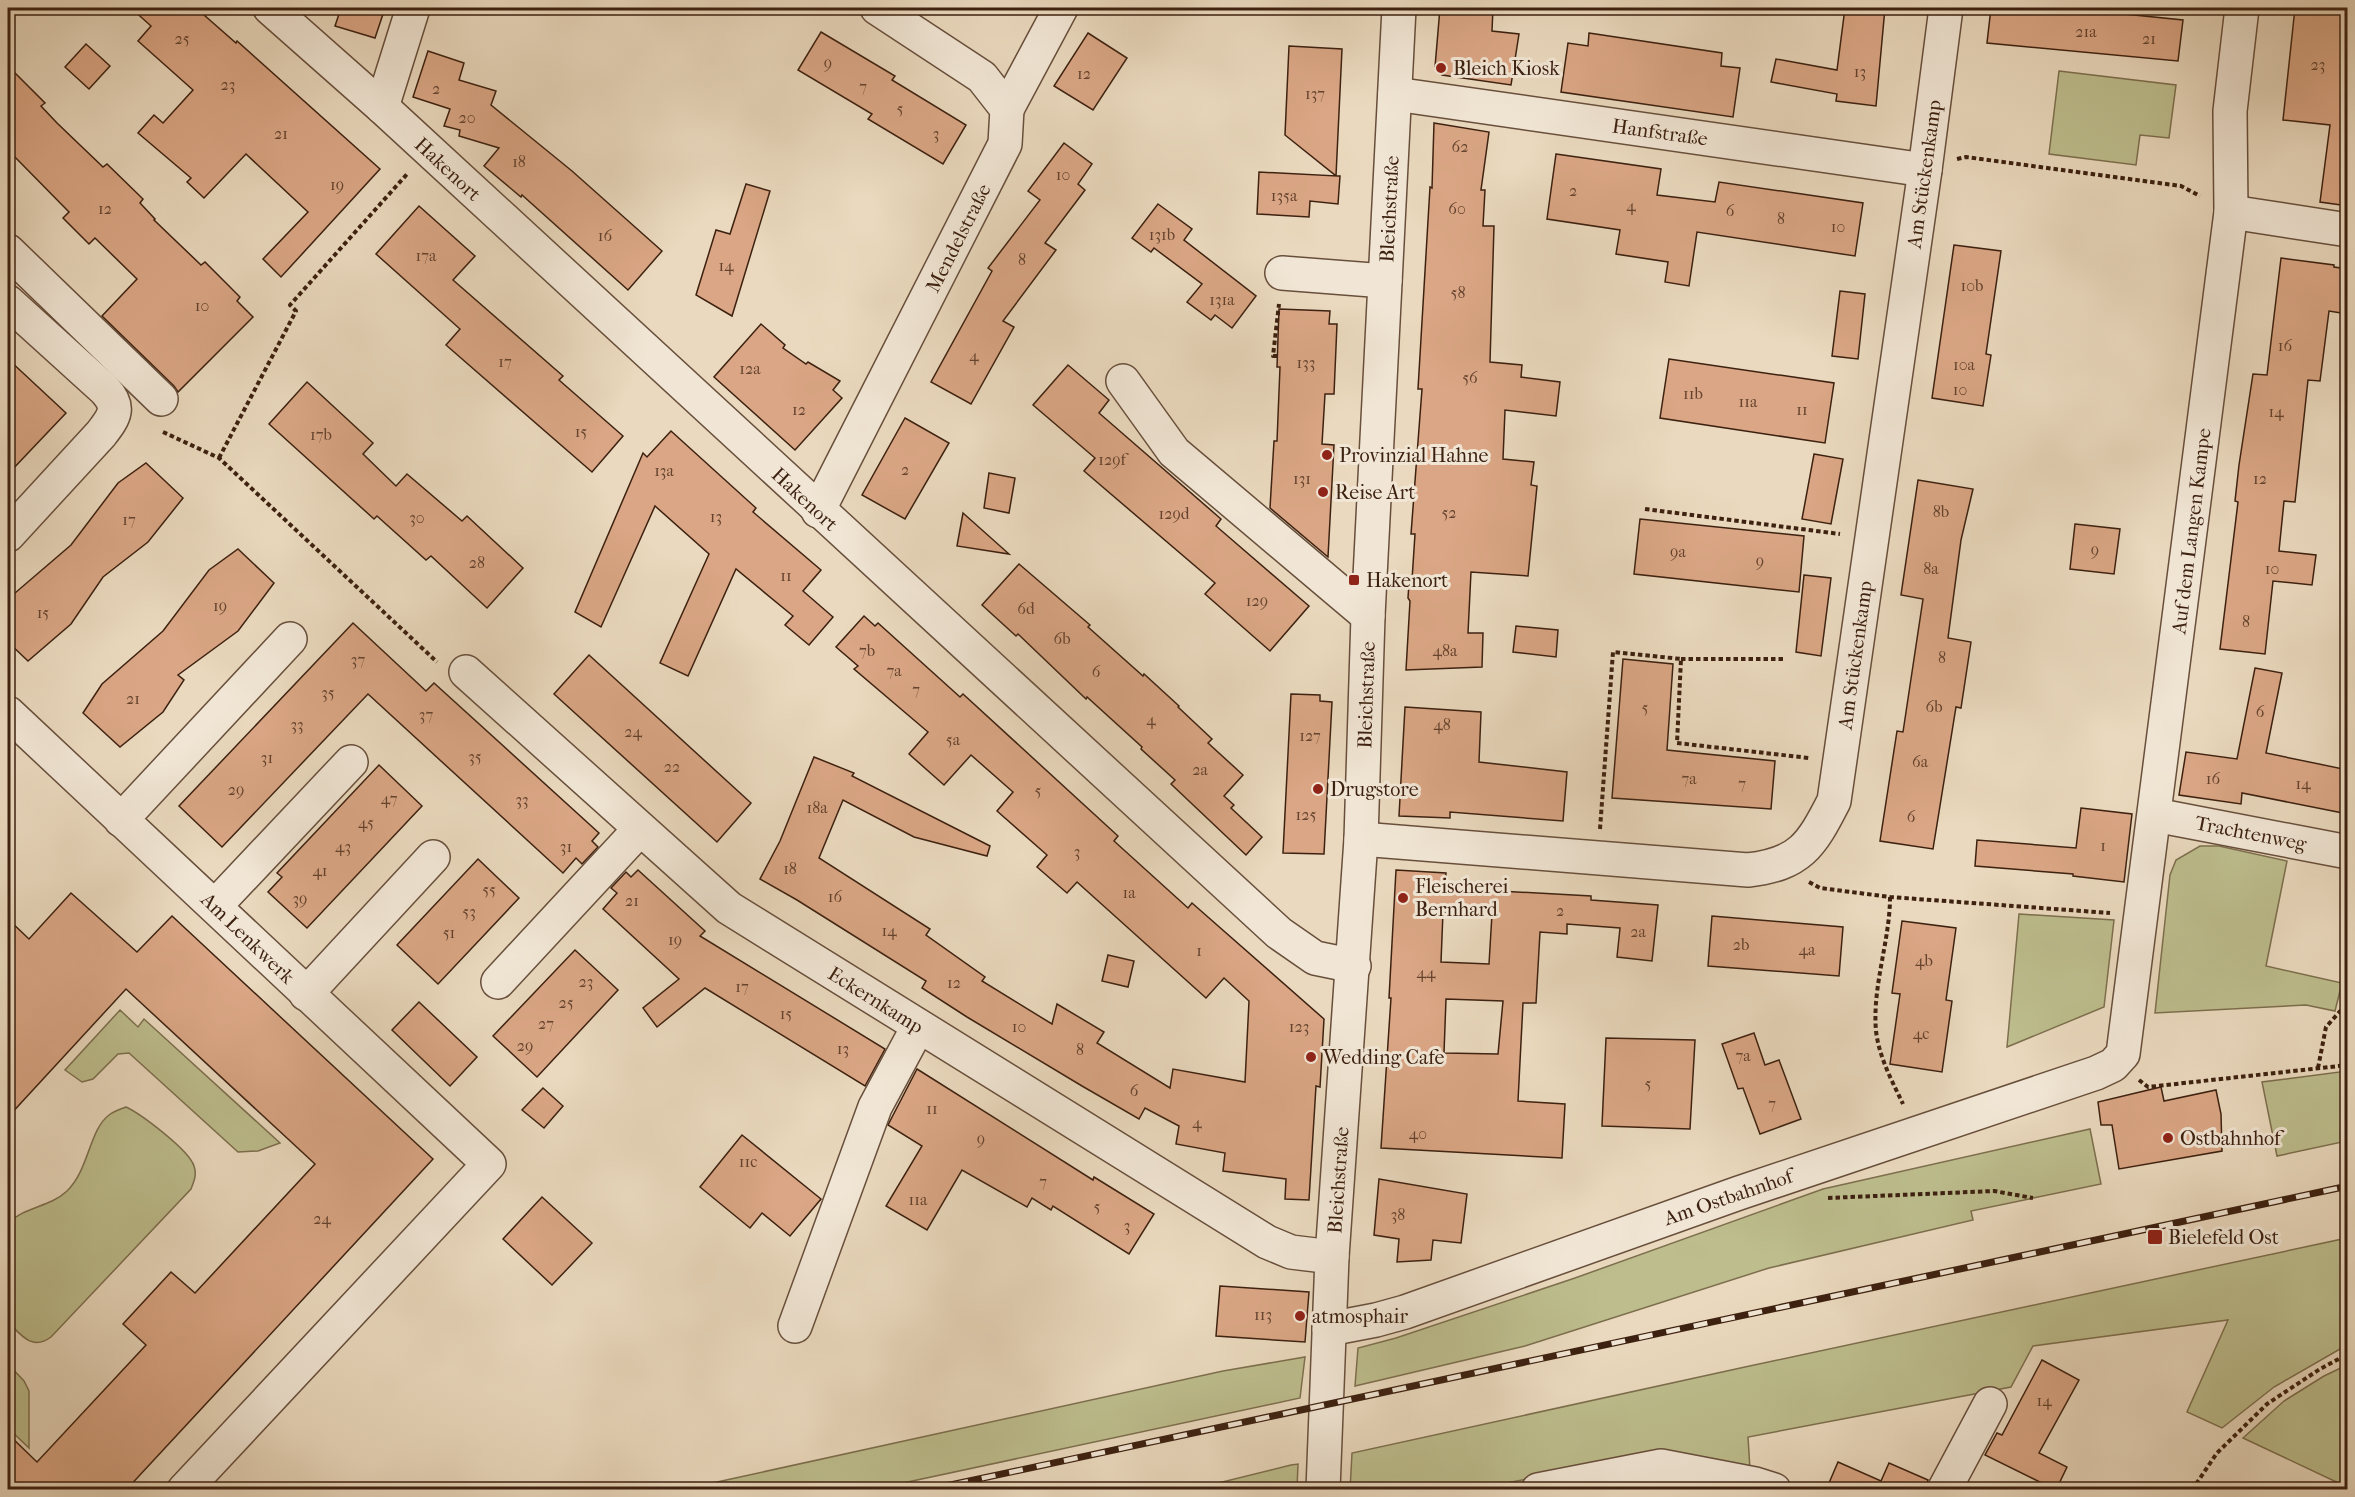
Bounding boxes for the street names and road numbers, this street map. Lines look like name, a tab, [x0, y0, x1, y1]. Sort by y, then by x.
street label: Am Stückenkamp	[1903, 98, 1946, 251]
street label: Hanfstraße	[1611, 114, 1709, 151]
street label: Hakenort	[410, 133, 486, 206]
street label: Bleichstraße	[1375, 155, 1404, 263]
street label: Mendelstraße	[921, 180, 996, 296]
street label: Auf dem Langen Kampe	[2167, 427, 2216, 636]
street label: Hakenort	[767, 463, 843, 536]
street label: Am Stückenkamp	[1834, 579, 1877, 732]
street label: Bleichstraße	[1353, 641, 1380, 749]
street label: Trachtenweg	[2193, 811, 2309, 856]
street label: Am Lenkwerk	[195, 887, 300, 989]
street label: Eckernkamp	[824, 962, 928, 1039]
street label: Bleichstraße	[1323, 1126, 1354, 1234]
street label: Am Ostbahnhof	[1660, 1163, 1800, 1231]

